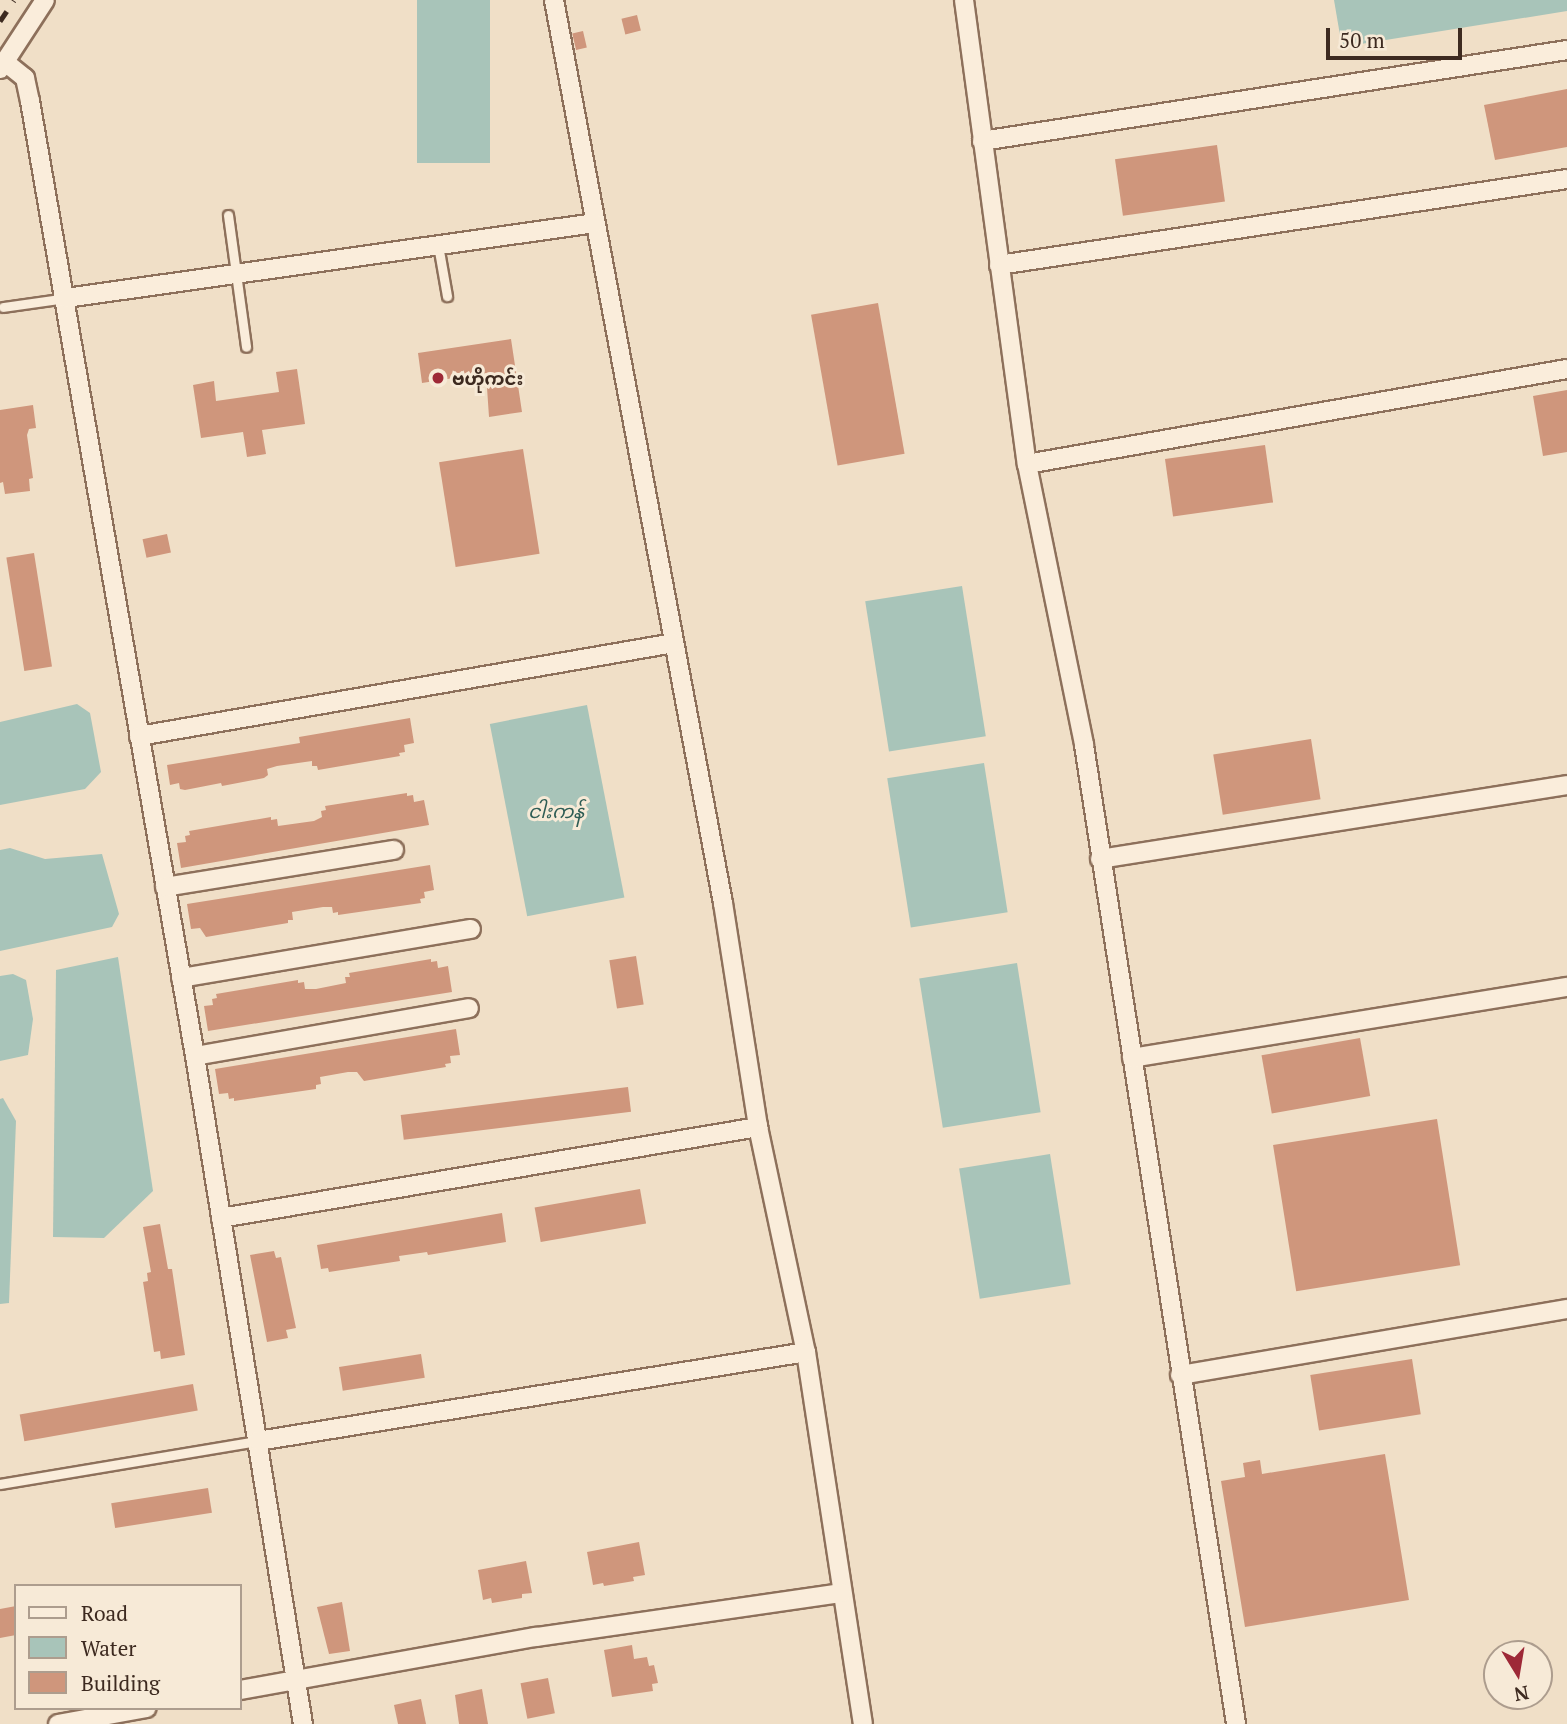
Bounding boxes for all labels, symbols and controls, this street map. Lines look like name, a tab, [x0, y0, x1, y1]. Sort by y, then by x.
scale bar	[1329, 14, 1466, 58]
text: 50 m	[1339, 26, 1385, 54]
place label: ဗဟိုကင်း	[452, 367, 523, 389]
marker: ဗဟိုကင်း	[430, 370, 446, 386]
water label: ငါးကန်	[528, 800, 584, 822]
legend	[14, 1584, 242, 1710]
text: Road	[81, 1599, 128, 1627]
text: Water	[81, 1634, 136, 1662]
north arrow	[1483, 1640, 1553, 1710]
text: Building	[81, 1669, 160, 1697]
text: N	[1512, 1680, 1531, 1708]

